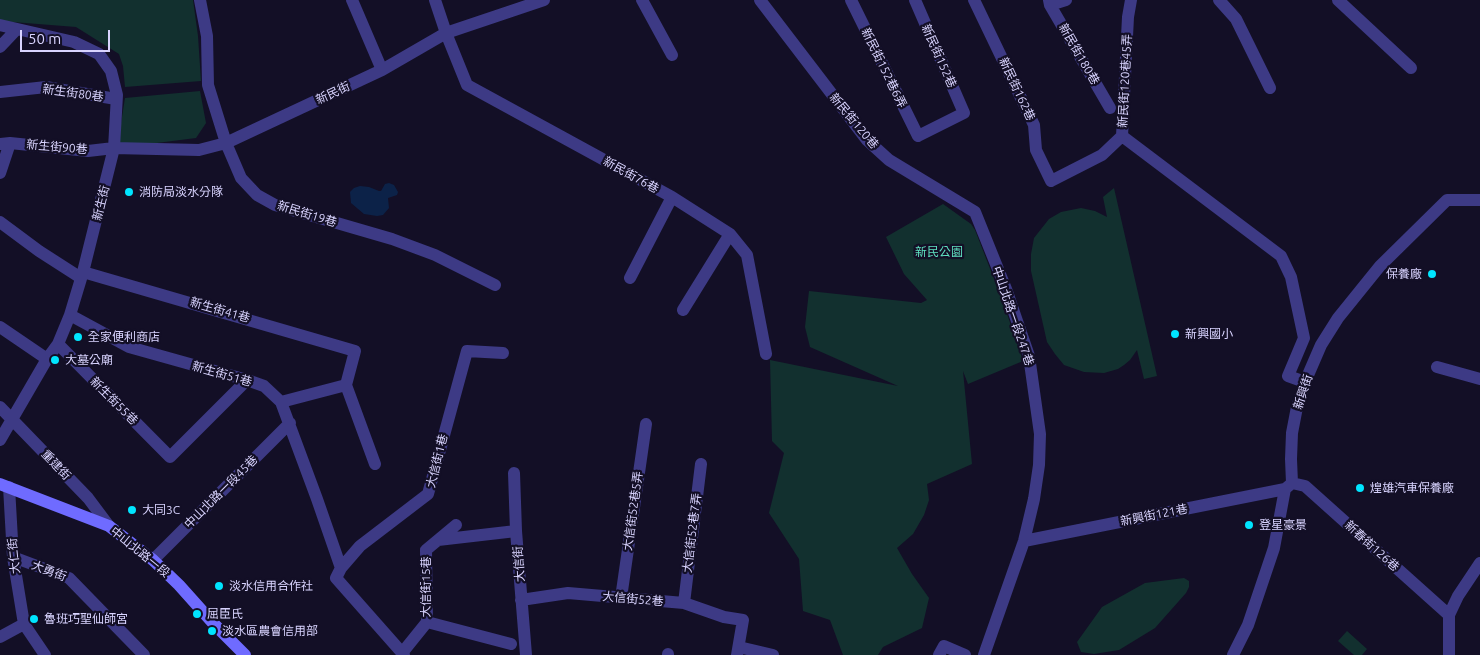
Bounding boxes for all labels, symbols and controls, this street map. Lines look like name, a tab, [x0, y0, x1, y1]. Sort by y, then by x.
scale bar	[22, 20, 112, 52]
street label: 新民街180巷	[1056, 21, 1102, 87]
street label: 新民街152巷	[919, 22, 959, 90]
street label: 新民街152巷6弄	[858, 26, 910, 110]
text: 50 m	[28, 30, 61, 47]
street label: 新民街120巷45弄	[1115, 34, 1135, 128]
street label: 新民街162巷	[996, 55, 1038, 123]
street label: 新民街	[314, 79, 352, 107]
street label: 新生街80巷	[42, 82, 104, 104]
street label: 新民街120巷	[827, 90, 881, 152]
street label: 新生街90巷	[26, 137, 88, 157]
street label: 新民街76巷	[601, 154, 661, 196]
street label: 新生街	[90, 184, 112, 222]
place label: 消防局淡水分隊	[139, 185, 223, 199]
marker: 消防局淡水分隊	[123, 186, 135, 198]
street label: 新民街19巷	[275, 198, 339, 230]
park label: 新民公園	[915, 245, 963, 259]
street label: 中山北路一段247巷	[989, 264, 1037, 368]
place label: 保養廠	[1386, 267, 1422, 281]
marker: 保養廠	[1426, 268, 1438, 280]
street label: 新生街41巷	[188, 295, 252, 325]
place label: 新興國小	[1185, 327, 1233, 341]
marker: 新興國小	[1169, 328, 1181, 340]
place label: 全家便利商店	[88, 330, 160, 344]
marker: 全家便利商店	[72, 331, 84, 343]
place label: 大墓公廟	[65, 353, 113, 367]
marker: 大墓公廟	[49, 354, 61, 366]
street label: 新生街51巷	[190, 359, 254, 389]
street label: 新興街	[1291, 373, 1315, 411]
street label: 新生街55巷	[87, 374, 141, 428]
street label: 大信街1巷	[423, 433, 451, 489]
street label: 重建街	[38, 447, 74, 483]
street label: 中山北路一段45巷	[181, 452, 261, 532]
street label: 大信街52巷5弄	[620, 470, 646, 552]
place label: 煌雄汽車保養廠	[1370, 481, 1454, 495]
marker: 煌雄汽車保養廠	[1354, 482, 1366, 494]
street label: 大信街52巷7弄	[680, 492, 704, 574]
street label: 新興街121巷	[1119, 501, 1189, 529]
place label: 大同3C	[142, 503, 180, 517]
marker: 大同3C	[126, 504, 138, 516]
place label: 登星豪景	[1259, 518, 1307, 532]
street label: 新春街126巷	[1342, 518, 1402, 574]
marker: 登星豪景	[1243, 519, 1255, 531]
street label: 中山北路一段	[107, 524, 173, 580]
street label: 大仁街	[5, 537, 23, 575]
street label: 大信街	[511, 546, 527, 582]
street label: 大信街15巷	[419, 556, 433, 618]
street label: 大勇街	[30, 558, 68, 584]
place label: 淡水信用合作社	[229, 579, 313, 593]
marker: 淡水信用合作社	[213, 580, 225, 592]
street label: 大信街52巷	[602, 589, 664, 609]
place label: 屈臣氏	[207, 607, 243, 621]
marker: 屈臣氏	[191, 608, 203, 620]
place label: 魯班巧聖仙師宮	[44, 612, 128, 626]
marker: 魯班巧聖仙師宮	[28, 613, 40, 625]
place label: 淡水區農會信用部	[222, 624, 318, 638]
marker: 淡水區農會信用部	[206, 625, 218, 637]

